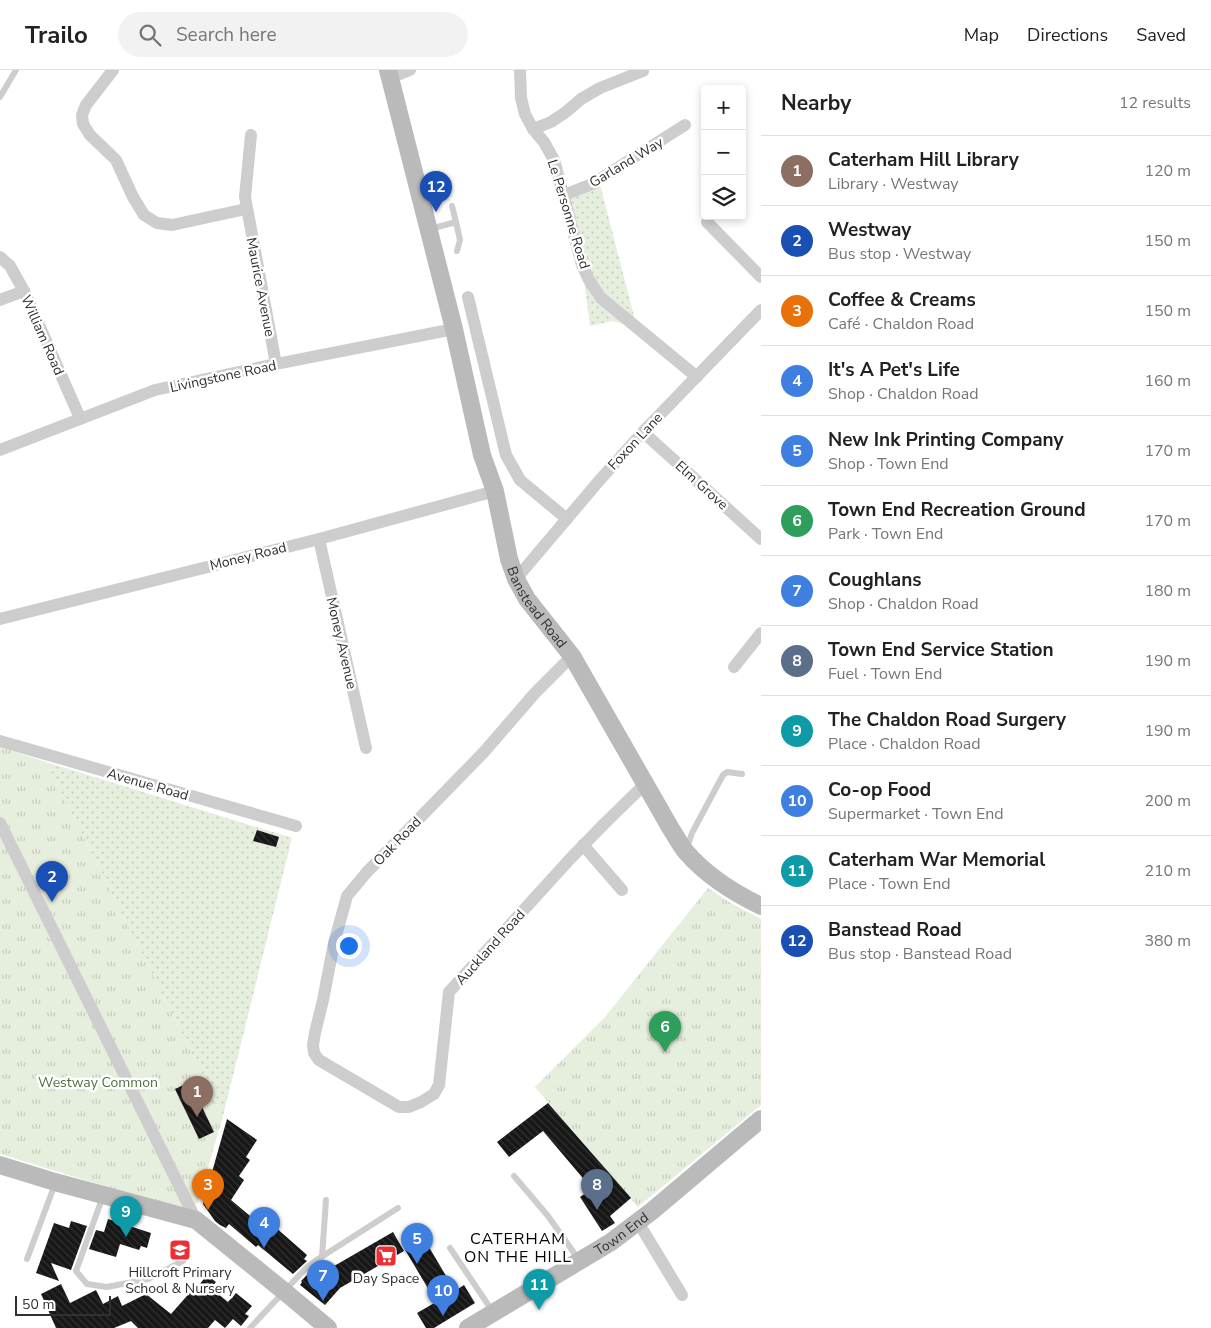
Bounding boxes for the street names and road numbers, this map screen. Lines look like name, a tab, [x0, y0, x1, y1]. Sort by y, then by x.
street label: Garland Way	[586, 132, 667, 192]
street label: Le Personne Road	[543, 157, 594, 271]
street label: Maurice Avenue	[242, 236, 279, 338]
street label: William Road	[16, 292, 69, 378]
street label: Livingstone Road	[168, 356, 278, 397]
street label: Foxon Lane	[604, 409, 667, 474]
street label: Elm Grove	[671, 456, 732, 514]
street label: Money Road	[208, 538, 288, 575]
street label: Banstead Road	[502, 564, 571, 652]
street label: Money Avenue	[322, 595, 361, 691]
street label: Avenue Road	[105, 764, 191, 805]
street label: Oak Road	[369, 813, 425, 870]
street label: Auckland Road	[451, 906, 529, 989]
street label: Town End	[591, 1208, 653, 1260]

